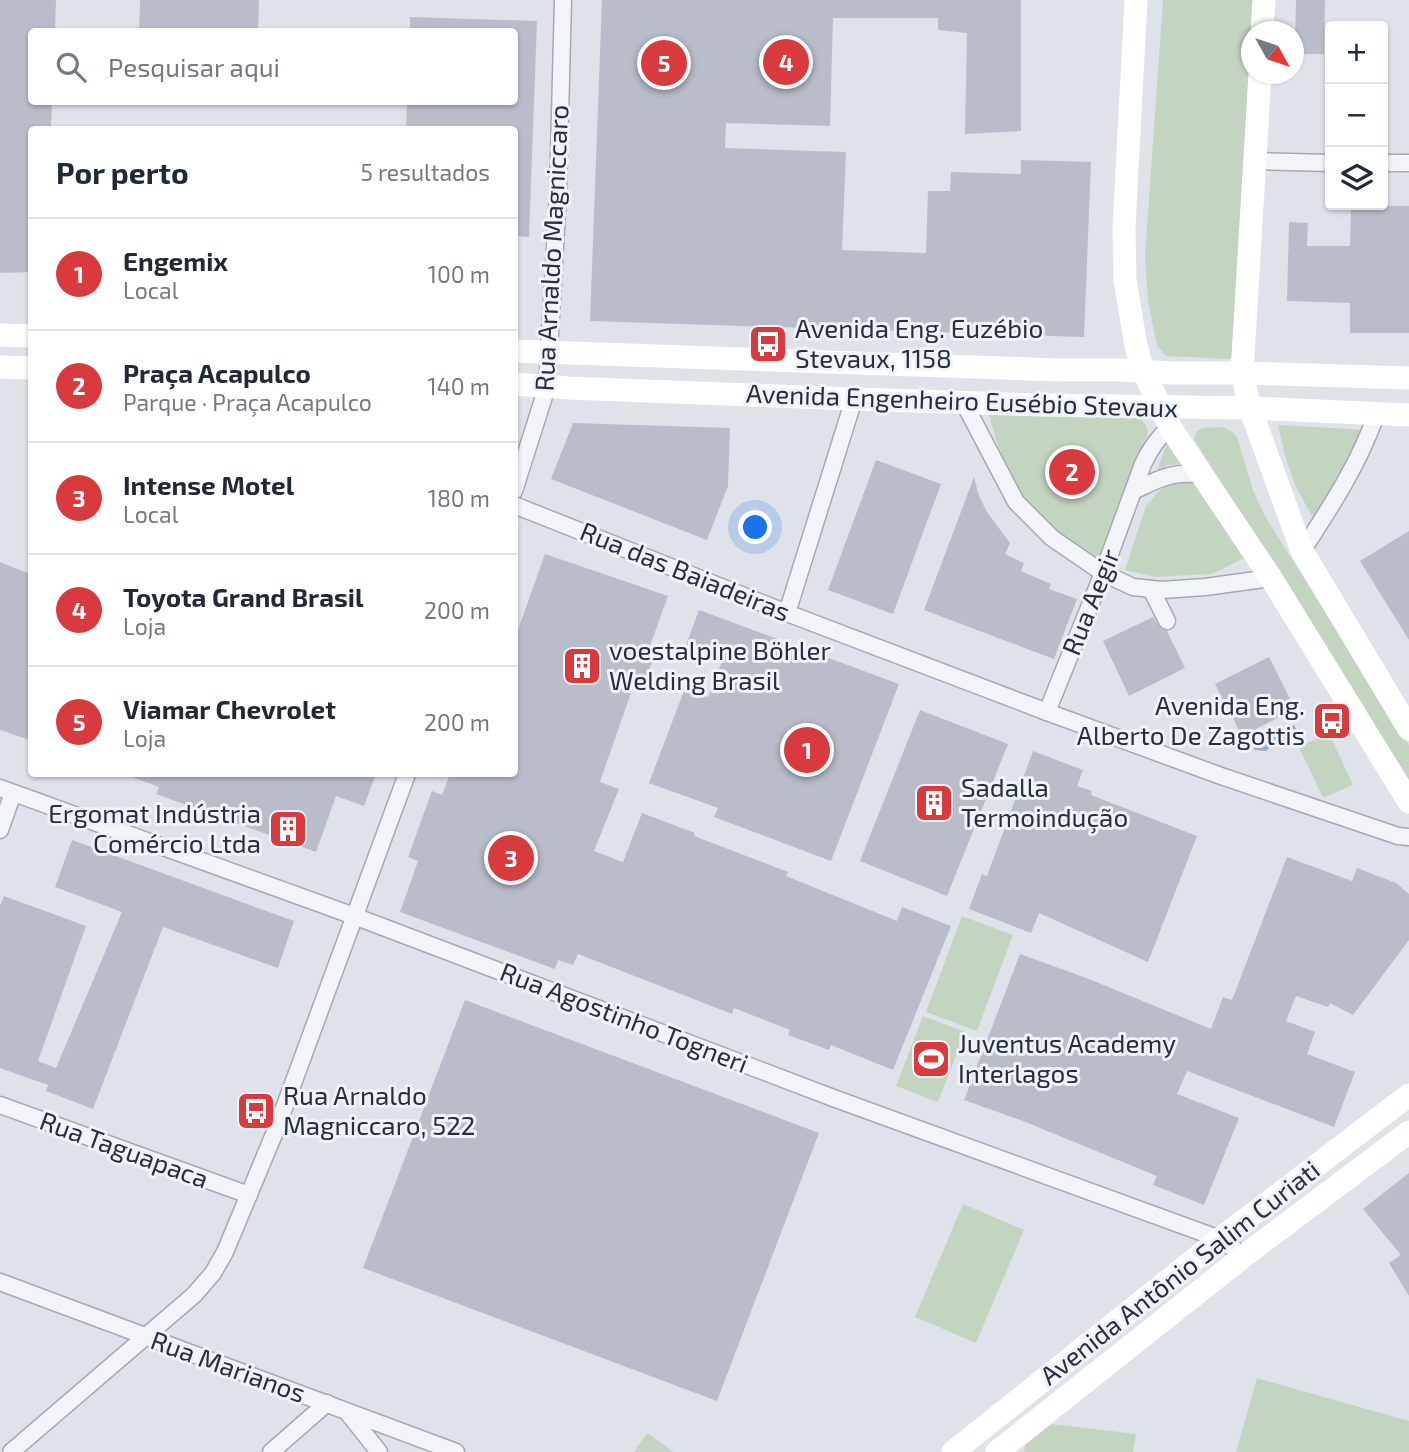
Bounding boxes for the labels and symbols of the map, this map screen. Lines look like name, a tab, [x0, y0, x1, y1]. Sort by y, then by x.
north arrow	[1241, 21, 1304, 84]
pin: 4	[763, 36, 809, 88]
pin: 5	[641, 37, 687, 89]
street label: Rua Arnaldo Magniccaro	[528, 104, 573, 392]
place label: Avenida Eng. Euzébio Stevaux, 1158	[795, 312, 1043, 373]
bus stop icon: Avenida Eng. Euzébio Stevaux, 1158	[747, 323, 789, 365]
street label: Avenida Engenheiro Eusébio Stevaux	[746, 376, 1179, 423]
pin: 2	[1049, 446, 1095, 498]
your location	[738, 510, 772, 544]
street label: Rua das Baiadeiras	[576, 514, 795, 627]
street label: Rua Aegir	[1054, 544, 1125, 659]
place label: voestalpine Böhler Welding Brasil	[609, 634, 831, 695]
building icon: voestalpine Böhler Welding Brasil	[561, 645, 603, 687]
place label: Avenida Eng. Alberto De Zagottis	[1077, 689, 1305, 750]
bus stop icon: Avenida Eng. Alberto De Zagottis	[1311, 700, 1353, 742]
pin: 1	[784, 724, 830, 776]
place label: Sadalla Termoindução	[961, 771, 1128, 834]
building icon: Sadalla Termoindução	[913, 782, 955, 824]
place label: Ergomat Indústria Comércio Ltda	[48, 797, 261, 858]
building icon: Ergomat Indústria Comércio Ltda	[267, 808, 309, 850]
pin: 3	[488, 832, 534, 884]
street label: Rua Agostinho Togneri	[496, 955, 753, 1078]
place label: Juventus Academy Interlagos	[958, 1027, 1176, 1088]
sports icon: Juventus Academy Interlagos	[910, 1038, 952, 1080]
place label: Rua Arnaldo Magniccaro, 522	[283, 1079, 475, 1140]
bus stop icon: Rua Arnaldo Magniccaro, 522	[235, 1090, 277, 1132]
street label: Rua Taguapaca	[36, 1104, 213, 1193]
street label: Avenida Antônio Salim Curiati	[1033, 1153, 1325, 1391]
street label: Rua Marianos	[147, 1323, 310, 1408]

